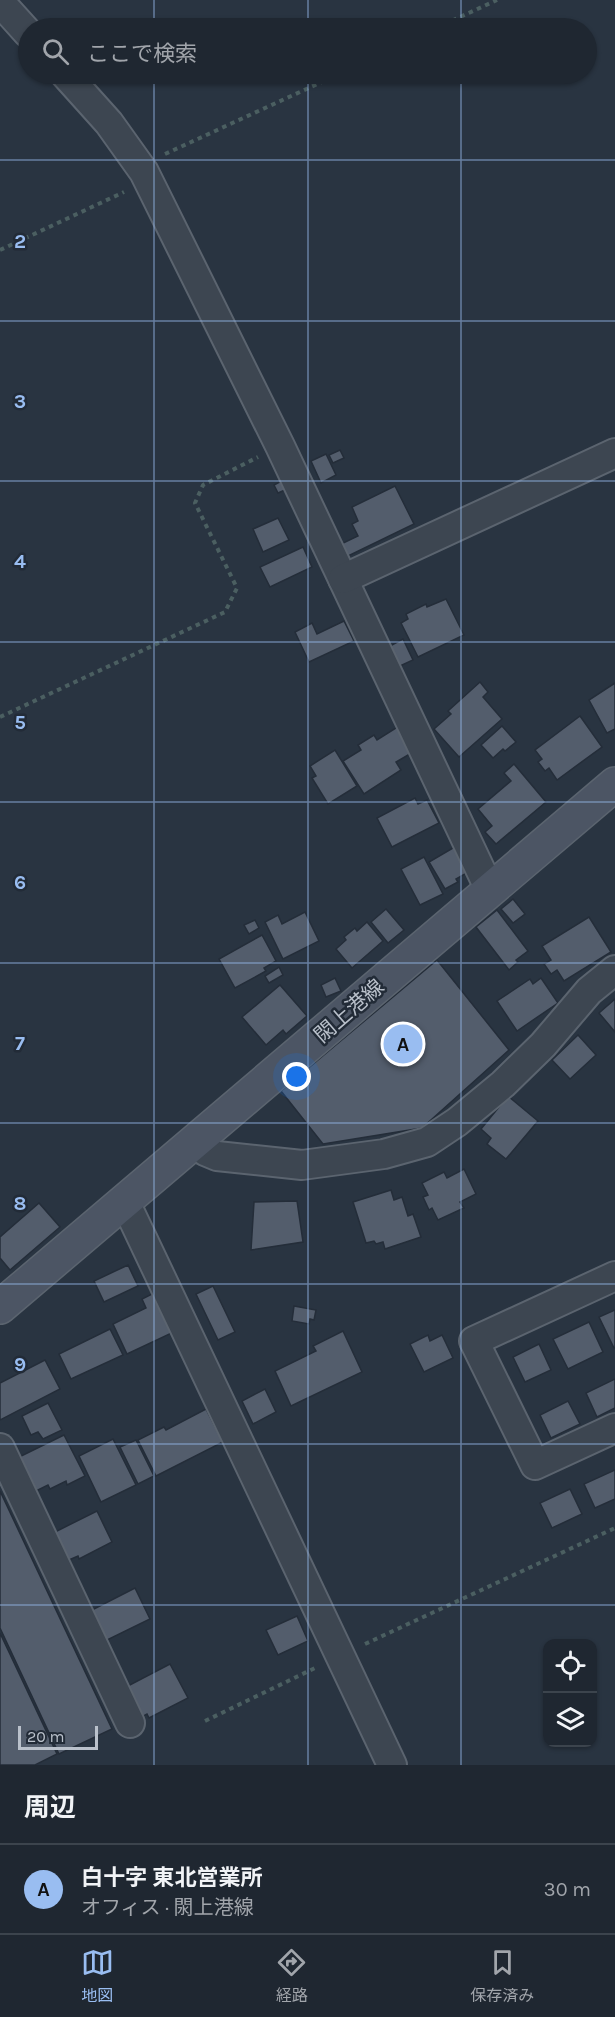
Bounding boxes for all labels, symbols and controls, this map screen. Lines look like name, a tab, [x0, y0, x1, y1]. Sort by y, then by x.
search box	[18, 18, 597, 84]
icon: search	[39, 35, 72, 68]
text: ここで検索	[87, 41, 197, 67]
text: 2	[14, 230, 26, 253]
text: 3	[14, 390, 26, 413]
text: 4	[14, 550, 26, 573]
text: 5	[14, 711, 26, 734]
text: 6	[14, 871, 26, 894]
street label: 閖上港線	[309, 974, 389, 1048]
pin: A	[384, 1022, 422, 1066]
text: 7	[15, 1032, 25, 1055]
your location	[282, 1062, 311, 1091]
text: 8	[14, 1192, 26, 1215]
text: 9	[14, 1353, 26, 1376]
map controls	[543, 1639, 597, 1747]
button: locate	[543, 1639, 597, 1693]
button: layers	[543, 1693, 597, 1747]
scale bar	[18, 1723, 98, 1750]
text: 20 m	[27, 1727, 65, 1746]
text: 周辺	[24, 1792, 76, 1823]
text: 白十字 東北営業所	[81, 1865, 263, 1891]
text: A	[37, 1878, 50, 1901]
text: 30 m	[544, 1878, 591, 1901]
text: オフィス · 閖上港線	[81, 1896, 254, 1919]
tab: 地図	[81, 1946, 114, 2006]
tab: 経路	[275, 1946, 308, 2006]
tab: 保存済み	[470, 1946, 534, 2006]

